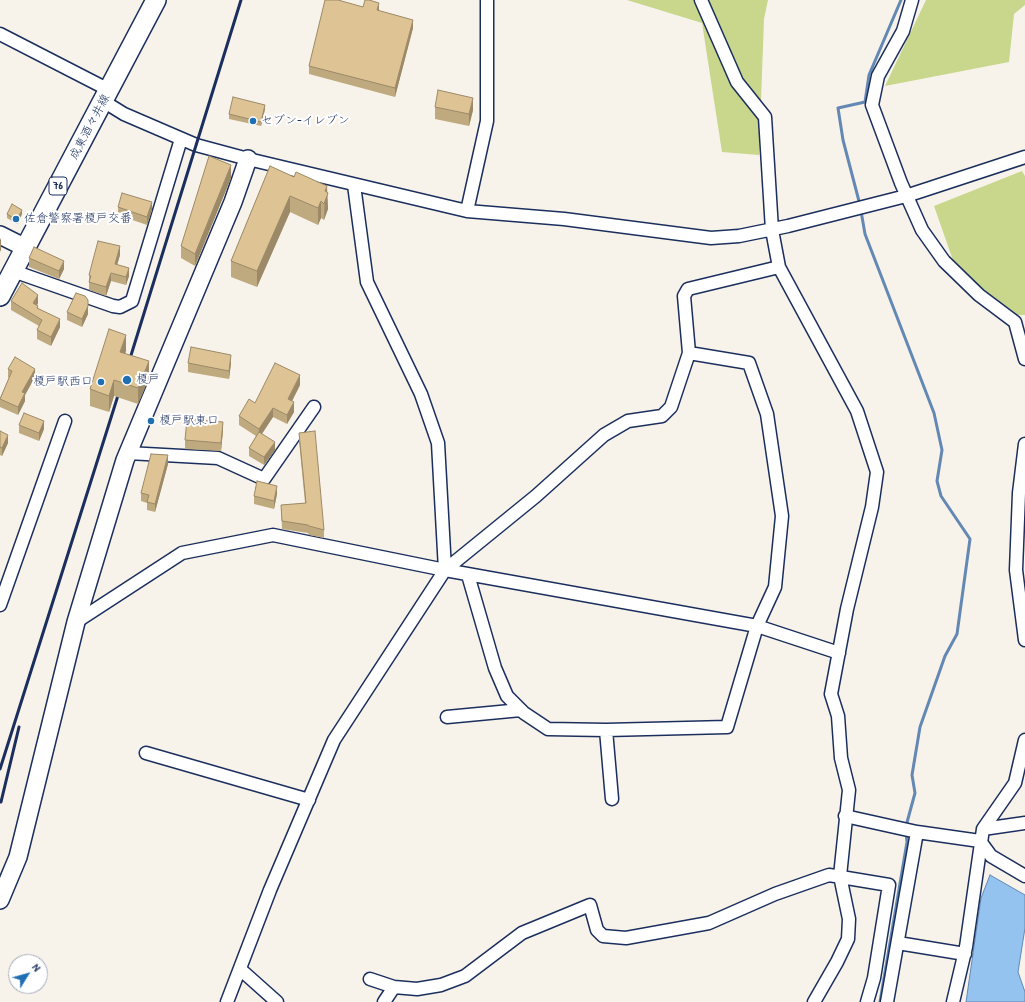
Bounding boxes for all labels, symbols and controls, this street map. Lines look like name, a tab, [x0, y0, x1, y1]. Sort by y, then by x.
street label: 成東酒々井線	[67, 92, 113, 162]
place label: セブン-イレブン	[261, 114, 350, 128]
marker: セブン-イレブン	[248, 116, 258, 126]
road number: 76	[49, 177, 67, 195]
place label: 佐倉警察署榎戸交番	[24, 212, 132, 226]
marker: 佐倉警察署榎戸交番	[11, 214, 21, 224]
place label: 榎戸	[136, 373, 160, 387]
marker: 榎戸	[121, 374, 133, 386]
place label: 榎戸駅西口	[33, 375, 93, 389]
marker: 榎戸駅西口	[96, 377, 106, 387]
place label: 榎戸駅東口	[159, 414, 219, 428]
marker: 榎戸駅東口	[146, 416, 156, 426]
north arrow	[8, 954, 48, 994]
text: N	[29, 961, 44, 974]

